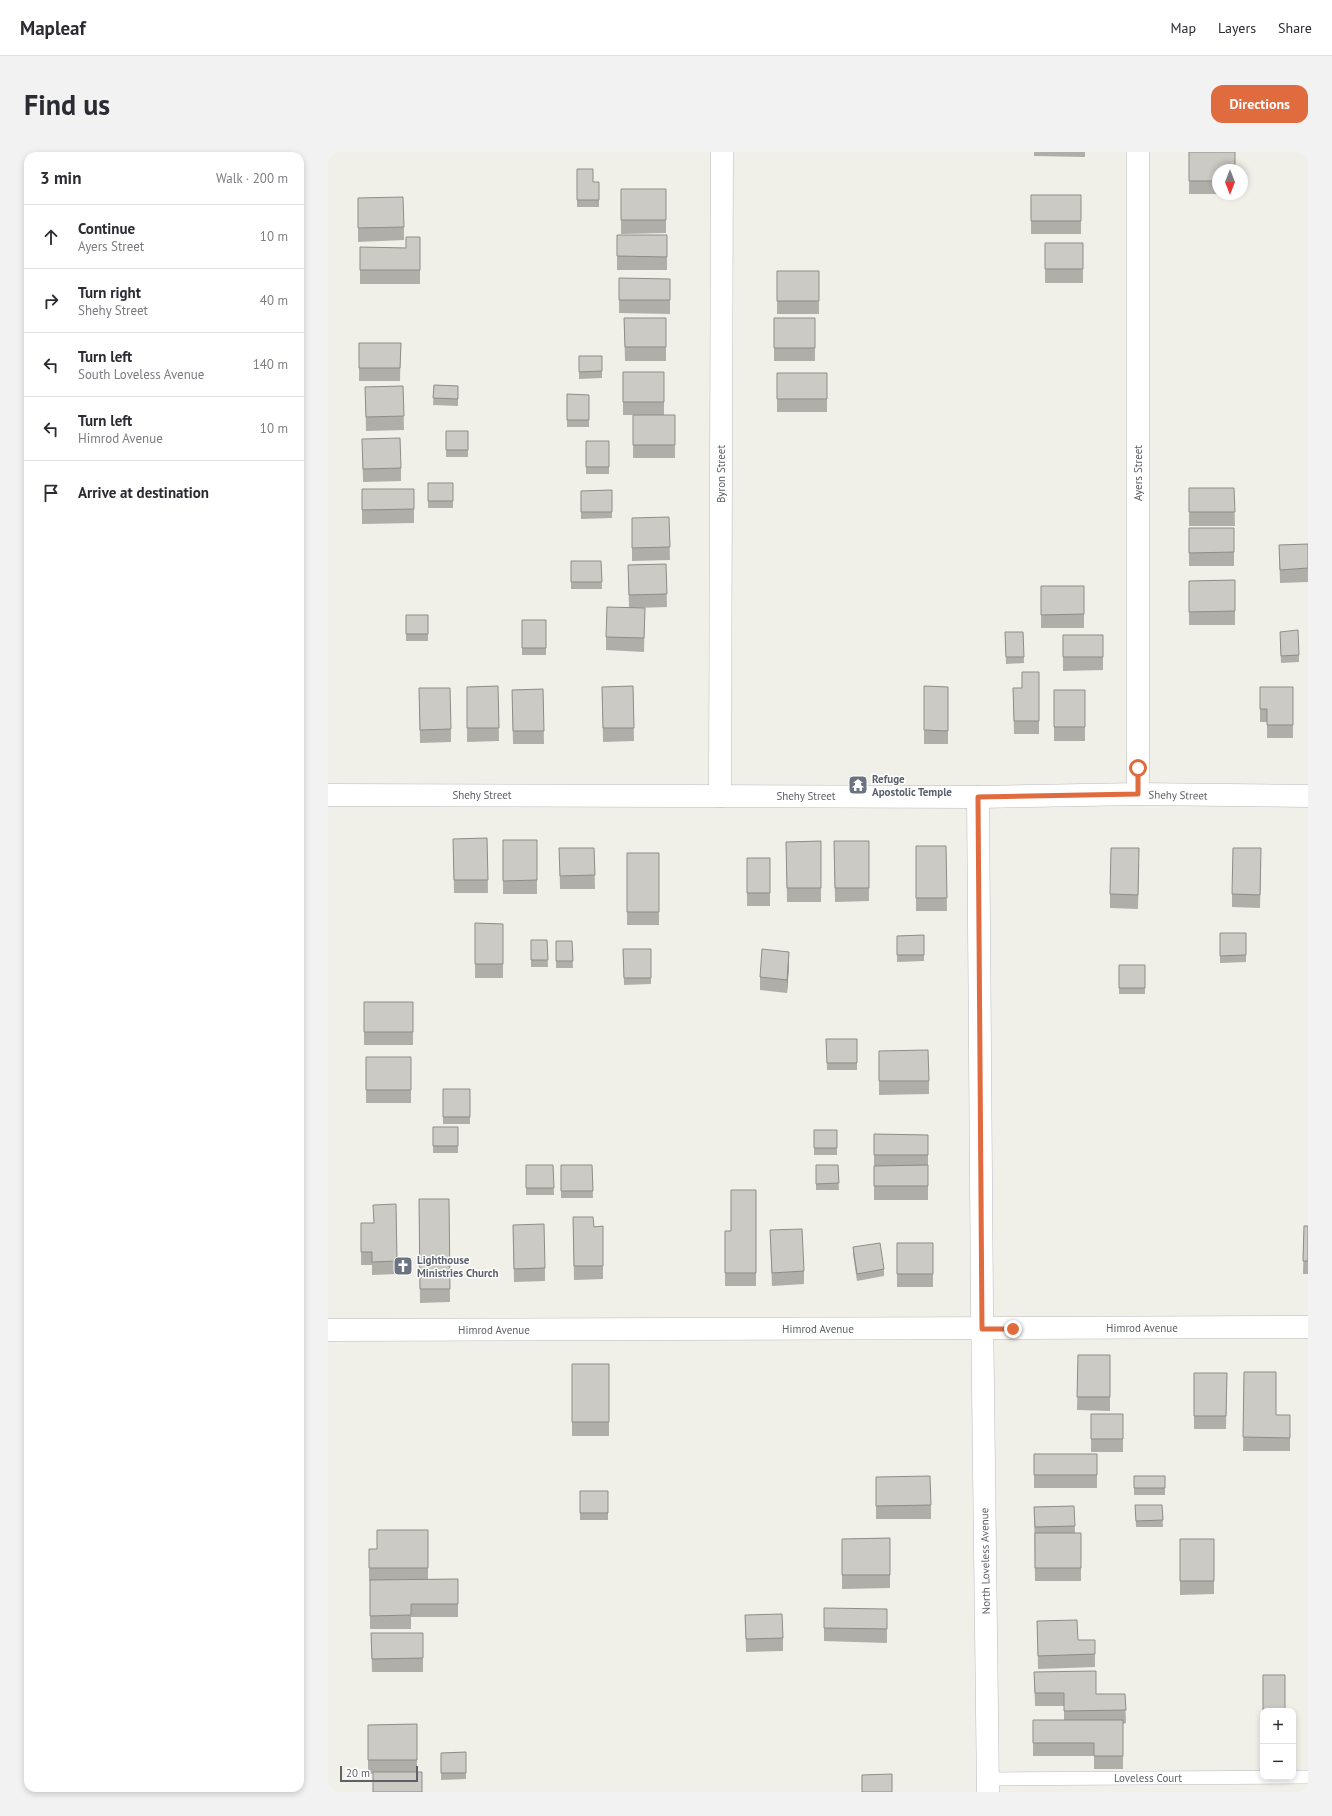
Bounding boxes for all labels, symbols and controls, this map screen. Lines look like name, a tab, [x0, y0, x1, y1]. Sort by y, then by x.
text: Mapleaf	[20, 16, 86, 40]
text: Map	[1170, 19, 1196, 37]
text: Layers	[1218, 19, 1256, 37]
text: Share	[1278, 19, 1312, 37]
button: Directions	[1211, 85, 1308, 123]
text: Find us	[24, 86, 110, 123]
north arrow	[1212, 164, 1248, 200]
text: 3 min	[40, 167, 81, 189]
text: Walk · 200 m	[216, 170, 288, 187]
text: Continue	[78, 219, 135, 238]
icon: ahead	[40, 226, 62, 248]
text: 10 m	[260, 228, 288, 245]
text: Ayers Street	[78, 238, 144, 255]
text: Turn right	[78, 283, 141, 302]
icon: right	[40, 290, 62, 312]
text: 40 m	[260, 292, 288, 309]
text: Shehy Street	[78, 302, 148, 319]
text: Turn left	[78, 347, 132, 366]
icon: left	[40, 354, 62, 376]
text: 140 m	[253, 356, 288, 373]
text: South Loveless Avenue	[78, 366, 204, 383]
text: Turn left	[78, 411, 132, 430]
icon: left	[40, 418, 62, 440]
text: 10 m	[260, 420, 288, 437]
text: Himrod Avenue	[78, 430, 163, 447]
street label: Byron Street	[714, 445, 728, 503]
street label: Ayers Street	[1131, 445, 1145, 501]
icon: arrive	[40, 482, 62, 504]
text: Arrive at destination	[78, 483, 209, 502]
route start	[1129, 759, 1147, 777]
place label: Refuge Apostolic Temple	[872, 772, 952, 799]
temple icon: Refuge Apostolic Temple	[847, 774, 869, 796]
street label: Shehy Street	[1148, 787, 1208, 803]
street label: Shehy Street	[452, 788, 512, 802]
street label: Shehy Street	[776, 789, 836, 803]
place label: Lighthouse Ministries Church	[417, 1253, 499, 1280]
church icon: Lighthouse Ministries Church	[392, 1255, 414, 1277]
route end	[1004, 1320, 1022, 1338]
street label: Himrod Avenue	[1106, 1321, 1178, 1335]
street label: Himrod Avenue	[782, 1322, 854, 1336]
street label: Himrod Avenue	[458, 1323, 530, 1337]
street label: North Loveless Avenue	[977, 1507, 993, 1614]
map controls	[1260, 1708, 1296, 1780]
button: +	[1260, 1708, 1296, 1744]
button: −	[1260, 1744, 1296, 1780]
scale bar	[340, 1764, 418, 1783]
text: 20 m	[346, 1766, 370, 1780]
street label: Loveless Court	[1114, 1771, 1182, 1785]

